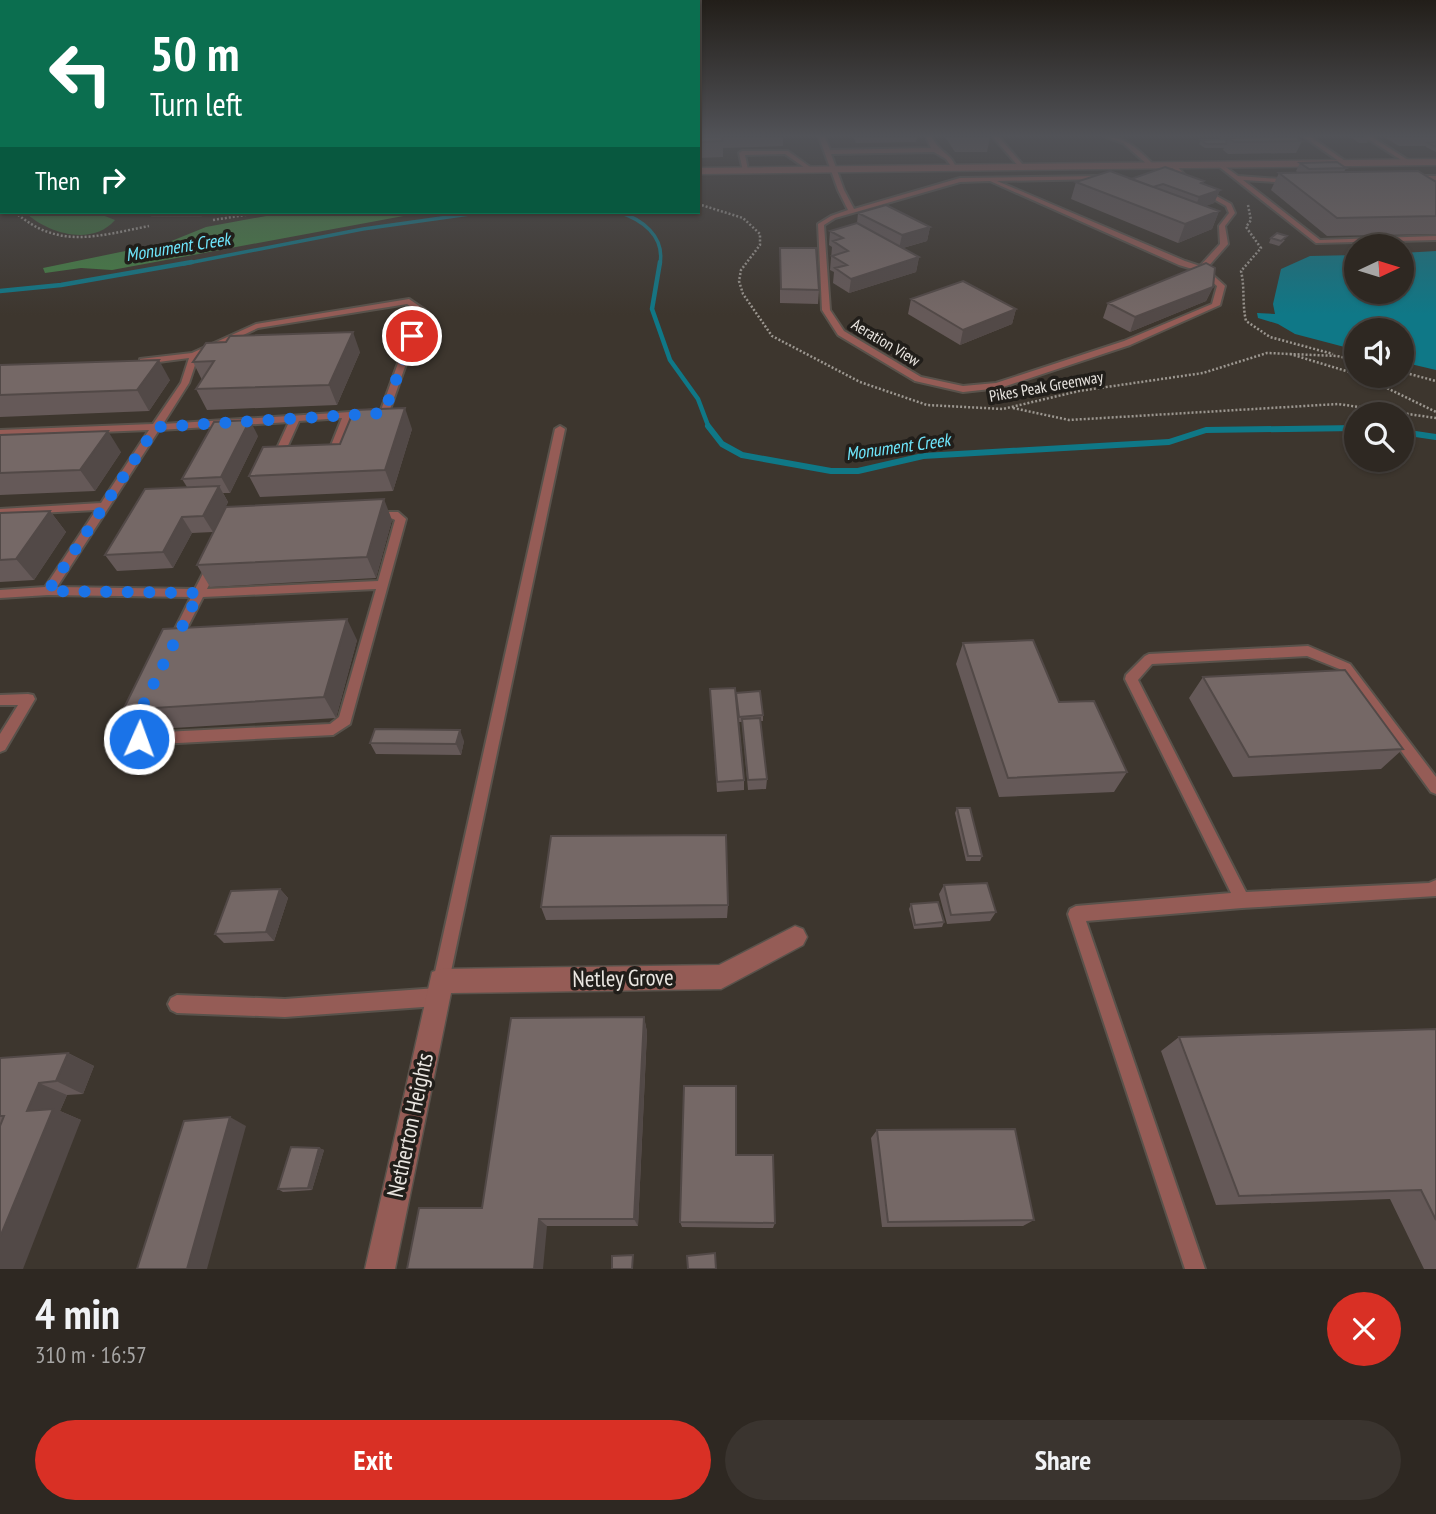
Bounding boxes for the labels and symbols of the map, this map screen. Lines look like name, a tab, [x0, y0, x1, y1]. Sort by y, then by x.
water label: Monument Creek	[124, 227, 234, 266]
north arrow	[1344, 234, 1414, 304]
pin	[382, 306, 442, 366]
street label: Aeration View	[848, 314, 924, 371]
street label: Pikes Peak Greenway	[987, 366, 1105, 406]
water label: Monument Creek	[844, 428, 954, 465]
position arrow	[102, 702, 176, 776]
street label: Netley Grove	[572, 962, 674, 993]
street label: Netherton Heights	[380, 1050, 439, 1200]

